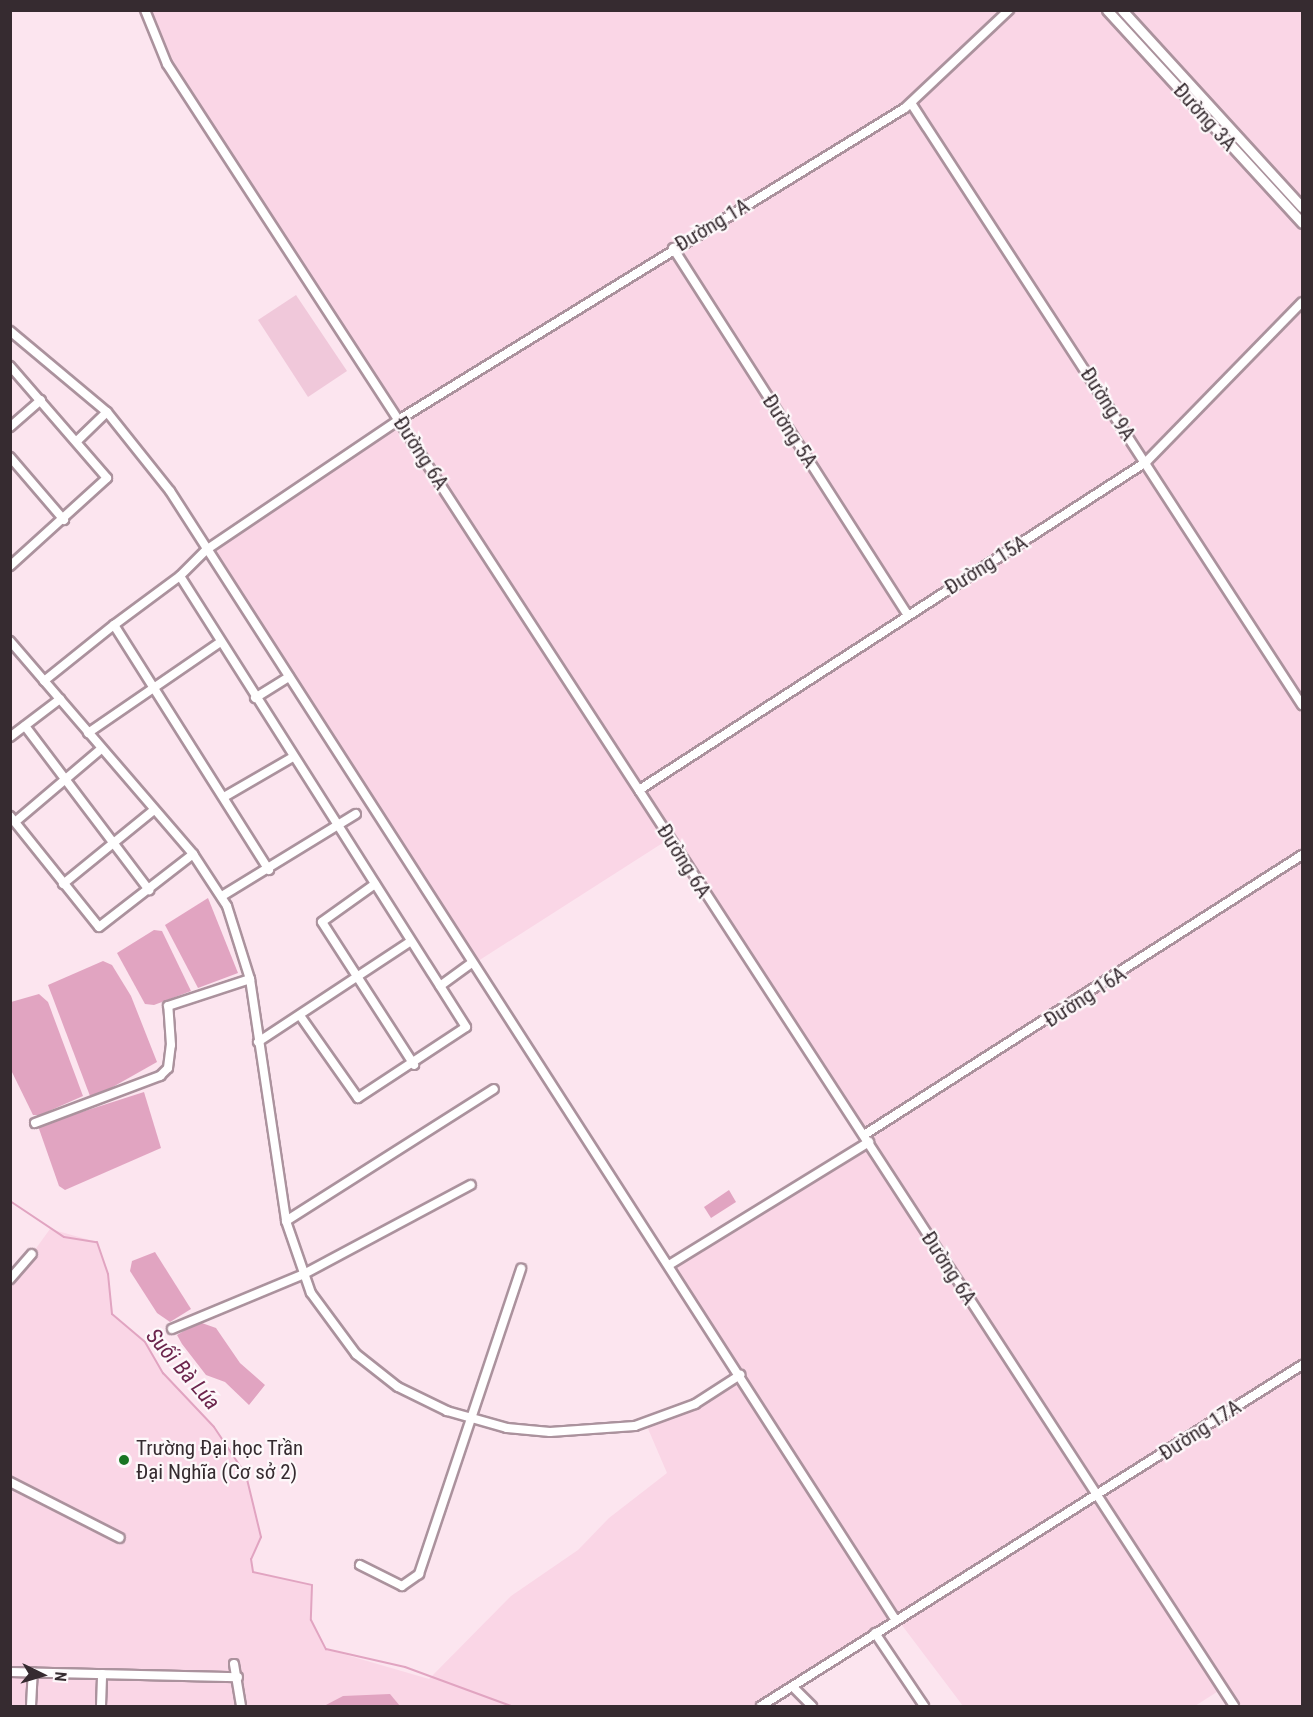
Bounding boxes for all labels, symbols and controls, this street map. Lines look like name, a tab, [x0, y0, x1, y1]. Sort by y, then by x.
street label: Đường 3A	[1168, 78, 1242, 156]
street label: Đường 1A	[670, 193, 754, 257]
street label: Đường 9A	[1075, 363, 1141, 445]
street label: Đường 5A	[757, 390, 823, 472]
street label: Đường 6A	[388, 412, 454, 494]
street label: Đường 15A	[940, 530, 1032, 600]
street label: Đường 6A	[652, 819, 716, 903]
street label: Đường 16A	[1039, 961, 1131, 1033]
street label: Đường 6A	[916, 1227, 982, 1309]
water label: Suối Bà Lúa	[141, 1323, 225, 1415]
street label: Đường 17A	[1154, 1394, 1246, 1466]
place label: Trường Đại học Trần Đại Nghĩa (Cơ sở 2)	[136, 1435, 304, 1485]
marker: Trường Đại học Trần Đại Nghĩa (Cơ sở 2)	[117, 1453, 131, 1467]
north arrow	[12, 1645, 72, 1705]
text: N	[51, 1671, 70, 1682]

